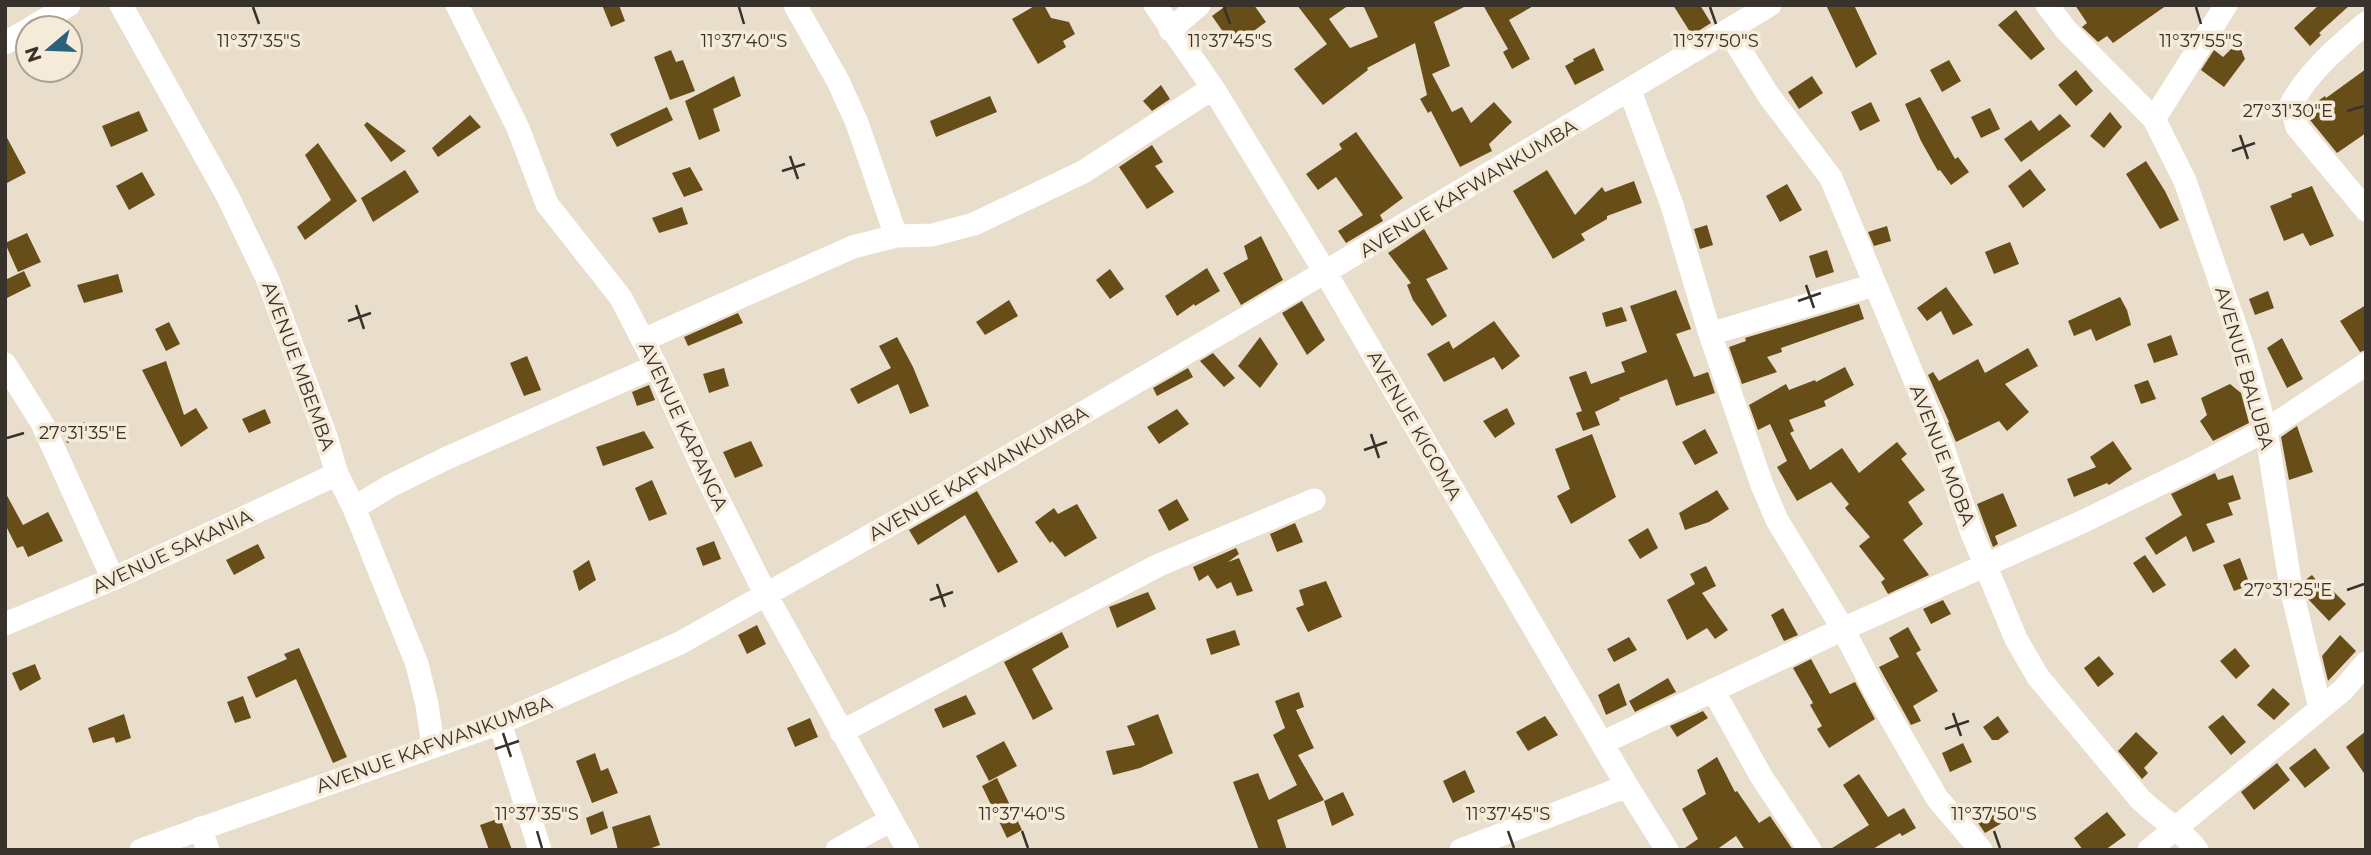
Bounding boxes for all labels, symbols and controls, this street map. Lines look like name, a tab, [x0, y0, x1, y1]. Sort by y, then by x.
north arrow	[14, 14, 84, 84]
text: 11°37'35"S	[217, 30, 301, 52]
text: 11°37'40"S	[701, 30, 787, 52]
text: 11°37'45"S	[1188, 30, 1272, 52]
text: 11°37'50"S	[1673, 30, 1759, 52]
text: 11°37'55"S	[2159, 30, 2243, 52]
text: N	[20, 43, 47, 65]
text: 27°31'30"E	[2243, 100, 2333, 122]
street label: AVENUE KAFWANKUMBA	[1355, 114, 1581, 262]
street label: AVENUE MBEMBA	[257, 279, 340, 454]
street label: AVENUE BALUBA	[2210, 284, 2279, 453]
street label: AVENUE KAPANGA	[634, 338, 733, 515]
street label: AVENUE KIGOMA	[1362, 347, 1467, 504]
street label: AVENUE MOBA	[1905, 382, 1980, 529]
street label: AVENUE KAFWANKUMBA	[865, 401, 1092, 546]
text: 27°31'35"E	[39, 422, 127, 444]
street label: AVENUE SAKANIA	[89, 504, 256, 599]
text: 27°31'25"E	[2244, 579, 2332, 601]
street label: AVENUE KAFWANKUMBA	[313, 691, 556, 798]
text: 11°37'35"S	[495, 803, 579, 825]
text: 11°37'40"S	[979, 803, 1065, 825]
text: 11°37'45"S	[1466, 803, 1550, 825]
text: 11°37'50"S	[1951, 803, 2037, 825]

